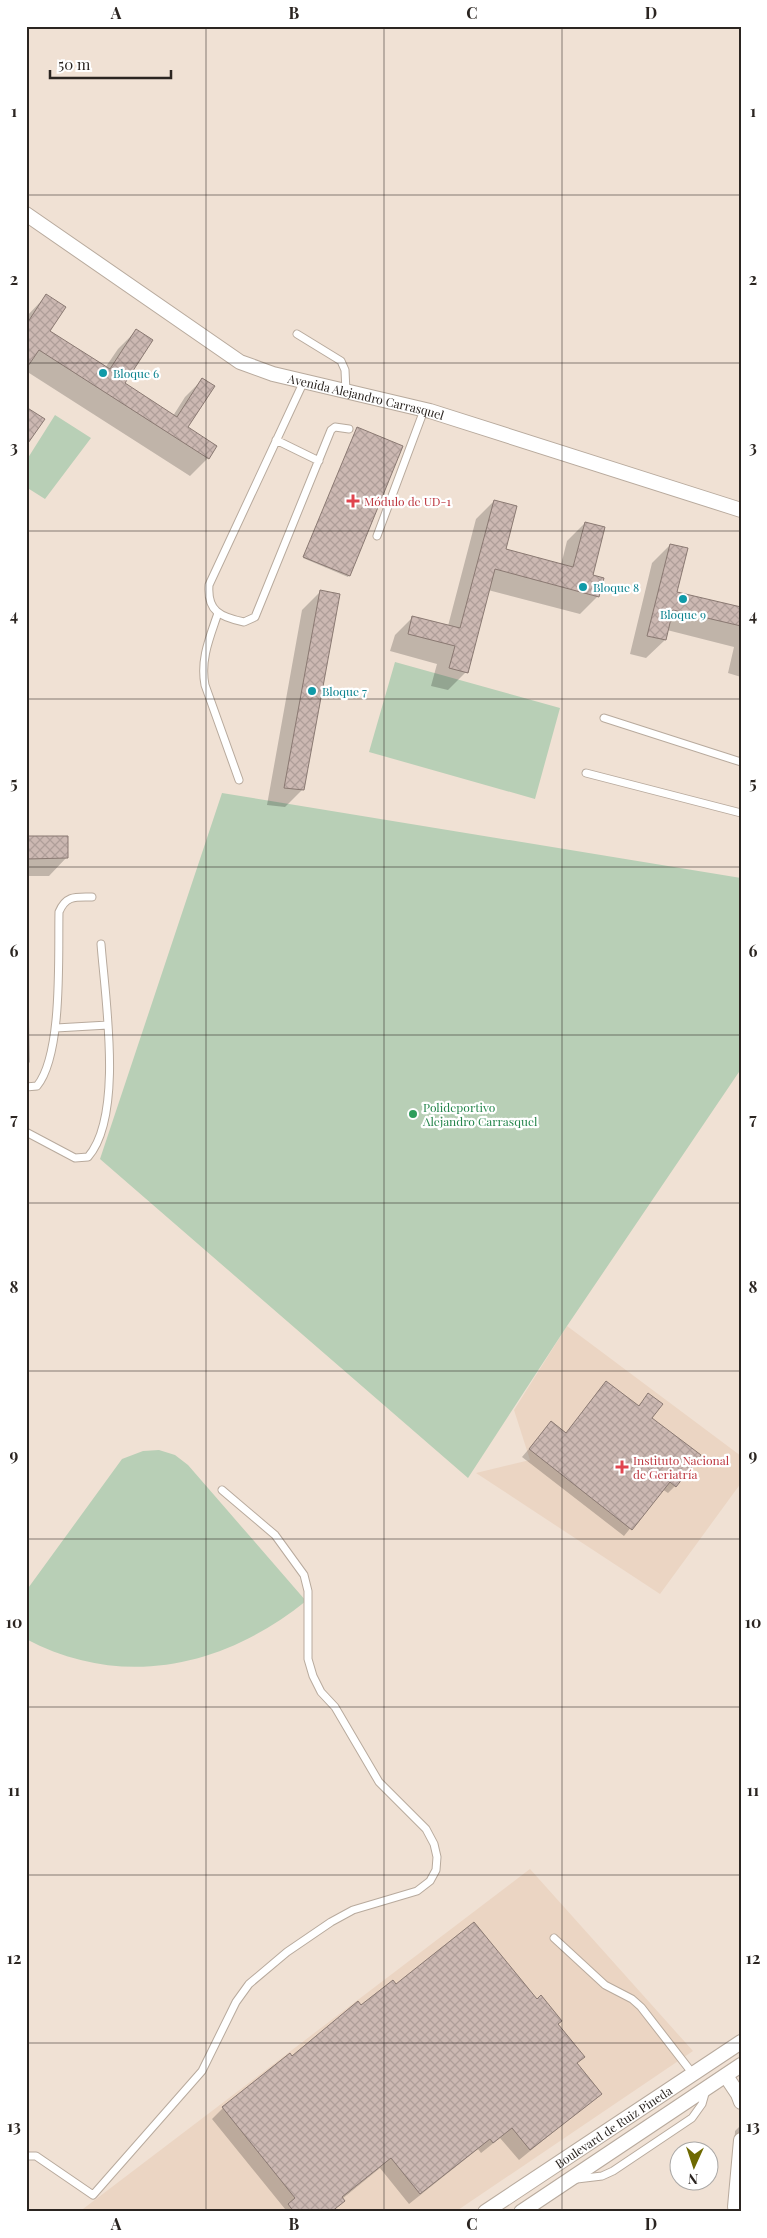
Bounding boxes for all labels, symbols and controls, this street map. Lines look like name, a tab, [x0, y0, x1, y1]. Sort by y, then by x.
text: A	[110, 2, 122, 23]
text: B	[289, 2, 300, 23]
text: C	[466, 2, 478, 23]
text: D	[645, 2, 657, 23]
scale bar	[50, 48, 171, 80]
text: 50 m	[58, 54, 91, 74]
text: 1	[11, 100, 17, 121]
text: 1	[750, 100, 756, 121]
text: 2	[10, 268, 18, 289]
text: 2	[749, 268, 757, 289]
place label: Bloque 6	[113, 365, 159, 381]
marker: Bloque 6	[97, 367, 109, 379]
street label: Avenida Alejandro Carrasquel	[285, 370, 447, 423]
text: 3	[10, 436, 18, 457]
text: 3	[749, 436, 757, 457]
place label: Módulo de UD-1	[364, 493, 452, 509]
marker: Módulo de UD-1	[346, 494, 360, 508]
place label: Bloque 8	[593, 579, 639, 595]
marker: Bloque 8	[577, 581, 589, 593]
marker: Bloque 9	[677, 593, 689, 605]
text: 4	[10, 604, 18, 625]
text: 4	[749, 604, 757, 625]
place label: Bloque 9	[660, 606, 706, 622]
place label: Bloque 7	[322, 683, 367, 699]
marker: Bloque 7	[306, 685, 318, 697]
text: 5	[10, 772, 18, 793]
text: 5	[749, 772, 757, 793]
text: 6	[10, 940, 19, 961]
text: 6	[749, 940, 758, 961]
place label: Polideportivo Alejandro Carrasquel	[422, 1099, 538, 1129]
text: 7	[10, 1108, 18, 1129]
marker: Polideportivo Alejandro Carrasquel	[407, 1108, 419, 1120]
text: 7	[749, 1108, 757, 1129]
text: 8	[10, 1276, 19, 1297]
text: 8	[749, 1276, 758, 1297]
text: 9	[10, 1444, 19, 1465]
text: 9	[749, 1444, 758, 1465]
place label: Instituto Nacional de Geriatría	[633, 1452, 730, 1482]
marker: Instituto Nacional de Geriatría	[615, 1460, 629, 1474]
text: 10	[6, 1611, 22, 1632]
text: 10	[745, 1611, 761, 1632]
text: 11	[8, 1779, 20, 1800]
text: 11	[747, 1779, 759, 1800]
text: 12	[7, 1947, 21, 1968]
text: 12	[746, 1947, 760, 1968]
street label: Boulevard de Ruiz Pineda	[552, 2082, 675, 2171]
text: 13	[7, 2115, 21, 2136]
text: 13	[746, 2115, 760, 2136]
north arrow	[670, 2140, 720, 2190]
text: N	[688, 2170, 699, 2189]
text: A	[110, 2213, 122, 2234]
text: B	[289, 2213, 300, 2234]
text: C	[466, 2213, 478, 2234]
text: D	[645, 2213, 657, 2234]

